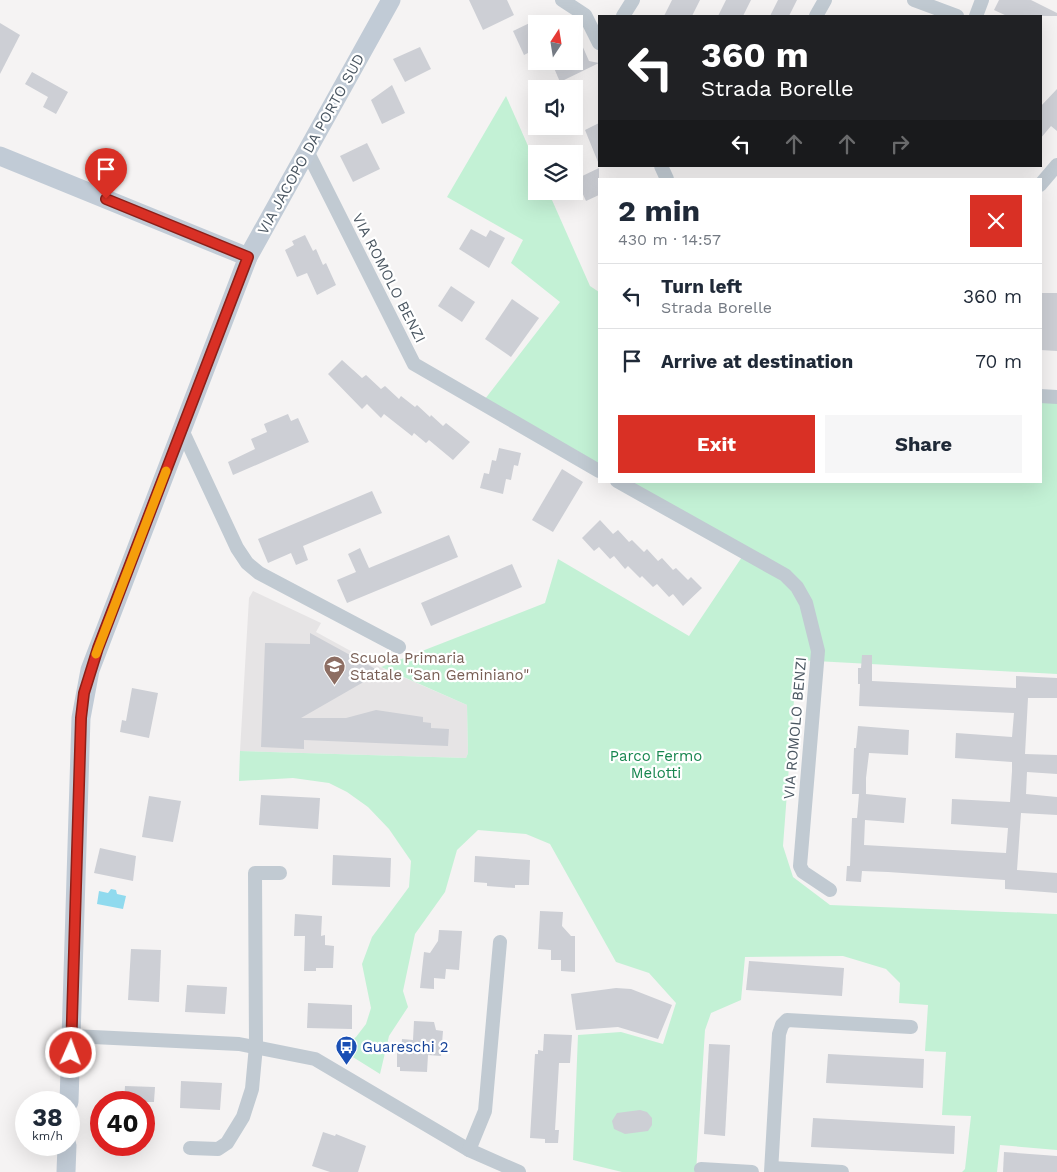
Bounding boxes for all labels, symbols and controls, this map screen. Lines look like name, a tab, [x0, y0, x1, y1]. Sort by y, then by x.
north arrow	[528, 15, 582, 70]
map controls	[528, 15, 583, 200]
text: 360 m	[701, 34, 809, 76]
icon: left	[618, 35, 683, 100]
street label: VIA JACOPO DA PORTO SUD	[254, 50, 368, 238]
text: Strada Borelle	[701, 76, 854, 101]
button: sound	[528, 80, 583, 135]
icon: left	[727, 130, 755, 158]
icon: ahead	[780, 130, 808, 158]
icon: ahead	[833, 130, 861, 158]
icon: right	[886, 130, 914, 158]
button: layers	[528, 145, 583, 200]
pin	[85, 148, 127, 199]
icon: arrive	[92, 155, 120, 183]
text: 2 min	[618, 193, 700, 228]
button: close	[970, 195, 1022, 247]
street label: VIA ROMOLO BENZI	[349, 210, 429, 346]
text: 430 m · 14:57	[618, 230, 721, 249]
text: Turn left	[661, 275, 742, 298]
icon: left	[618, 282, 646, 310]
text: 360 m	[963, 285, 1022, 308]
text: Strada Borelle	[661, 298, 772, 317]
icon: arrive	[618, 347, 646, 375]
text: Arrive at destination	[661, 350, 853, 373]
text: 70 m	[975, 350, 1022, 373]
button: Exit	[618, 415, 815, 473]
button: Share	[825, 415, 1022, 473]
place label: Scuola Primaria Statale "San Geminiano"	[350, 649, 529, 684]
school or university icon: Scuola Primaria Statale "San Geminiano"	[322, 655, 346, 686]
street label: VIA ROMOLO BENZI	[780, 656, 810, 800]
park label: Parco Fermo Melotti	[610, 747, 702, 782]
position arrow	[44, 1026, 96, 1078]
bus stop icon: Guareschi 2	[334, 1035, 358, 1066]
place label: Guareschi 2	[362, 1038, 449, 1056]
speed limit sign: 40	[90, 1091, 155, 1156]
text: 38	[32, 1103, 63, 1132]
text: km/h	[32, 1129, 63, 1143]

